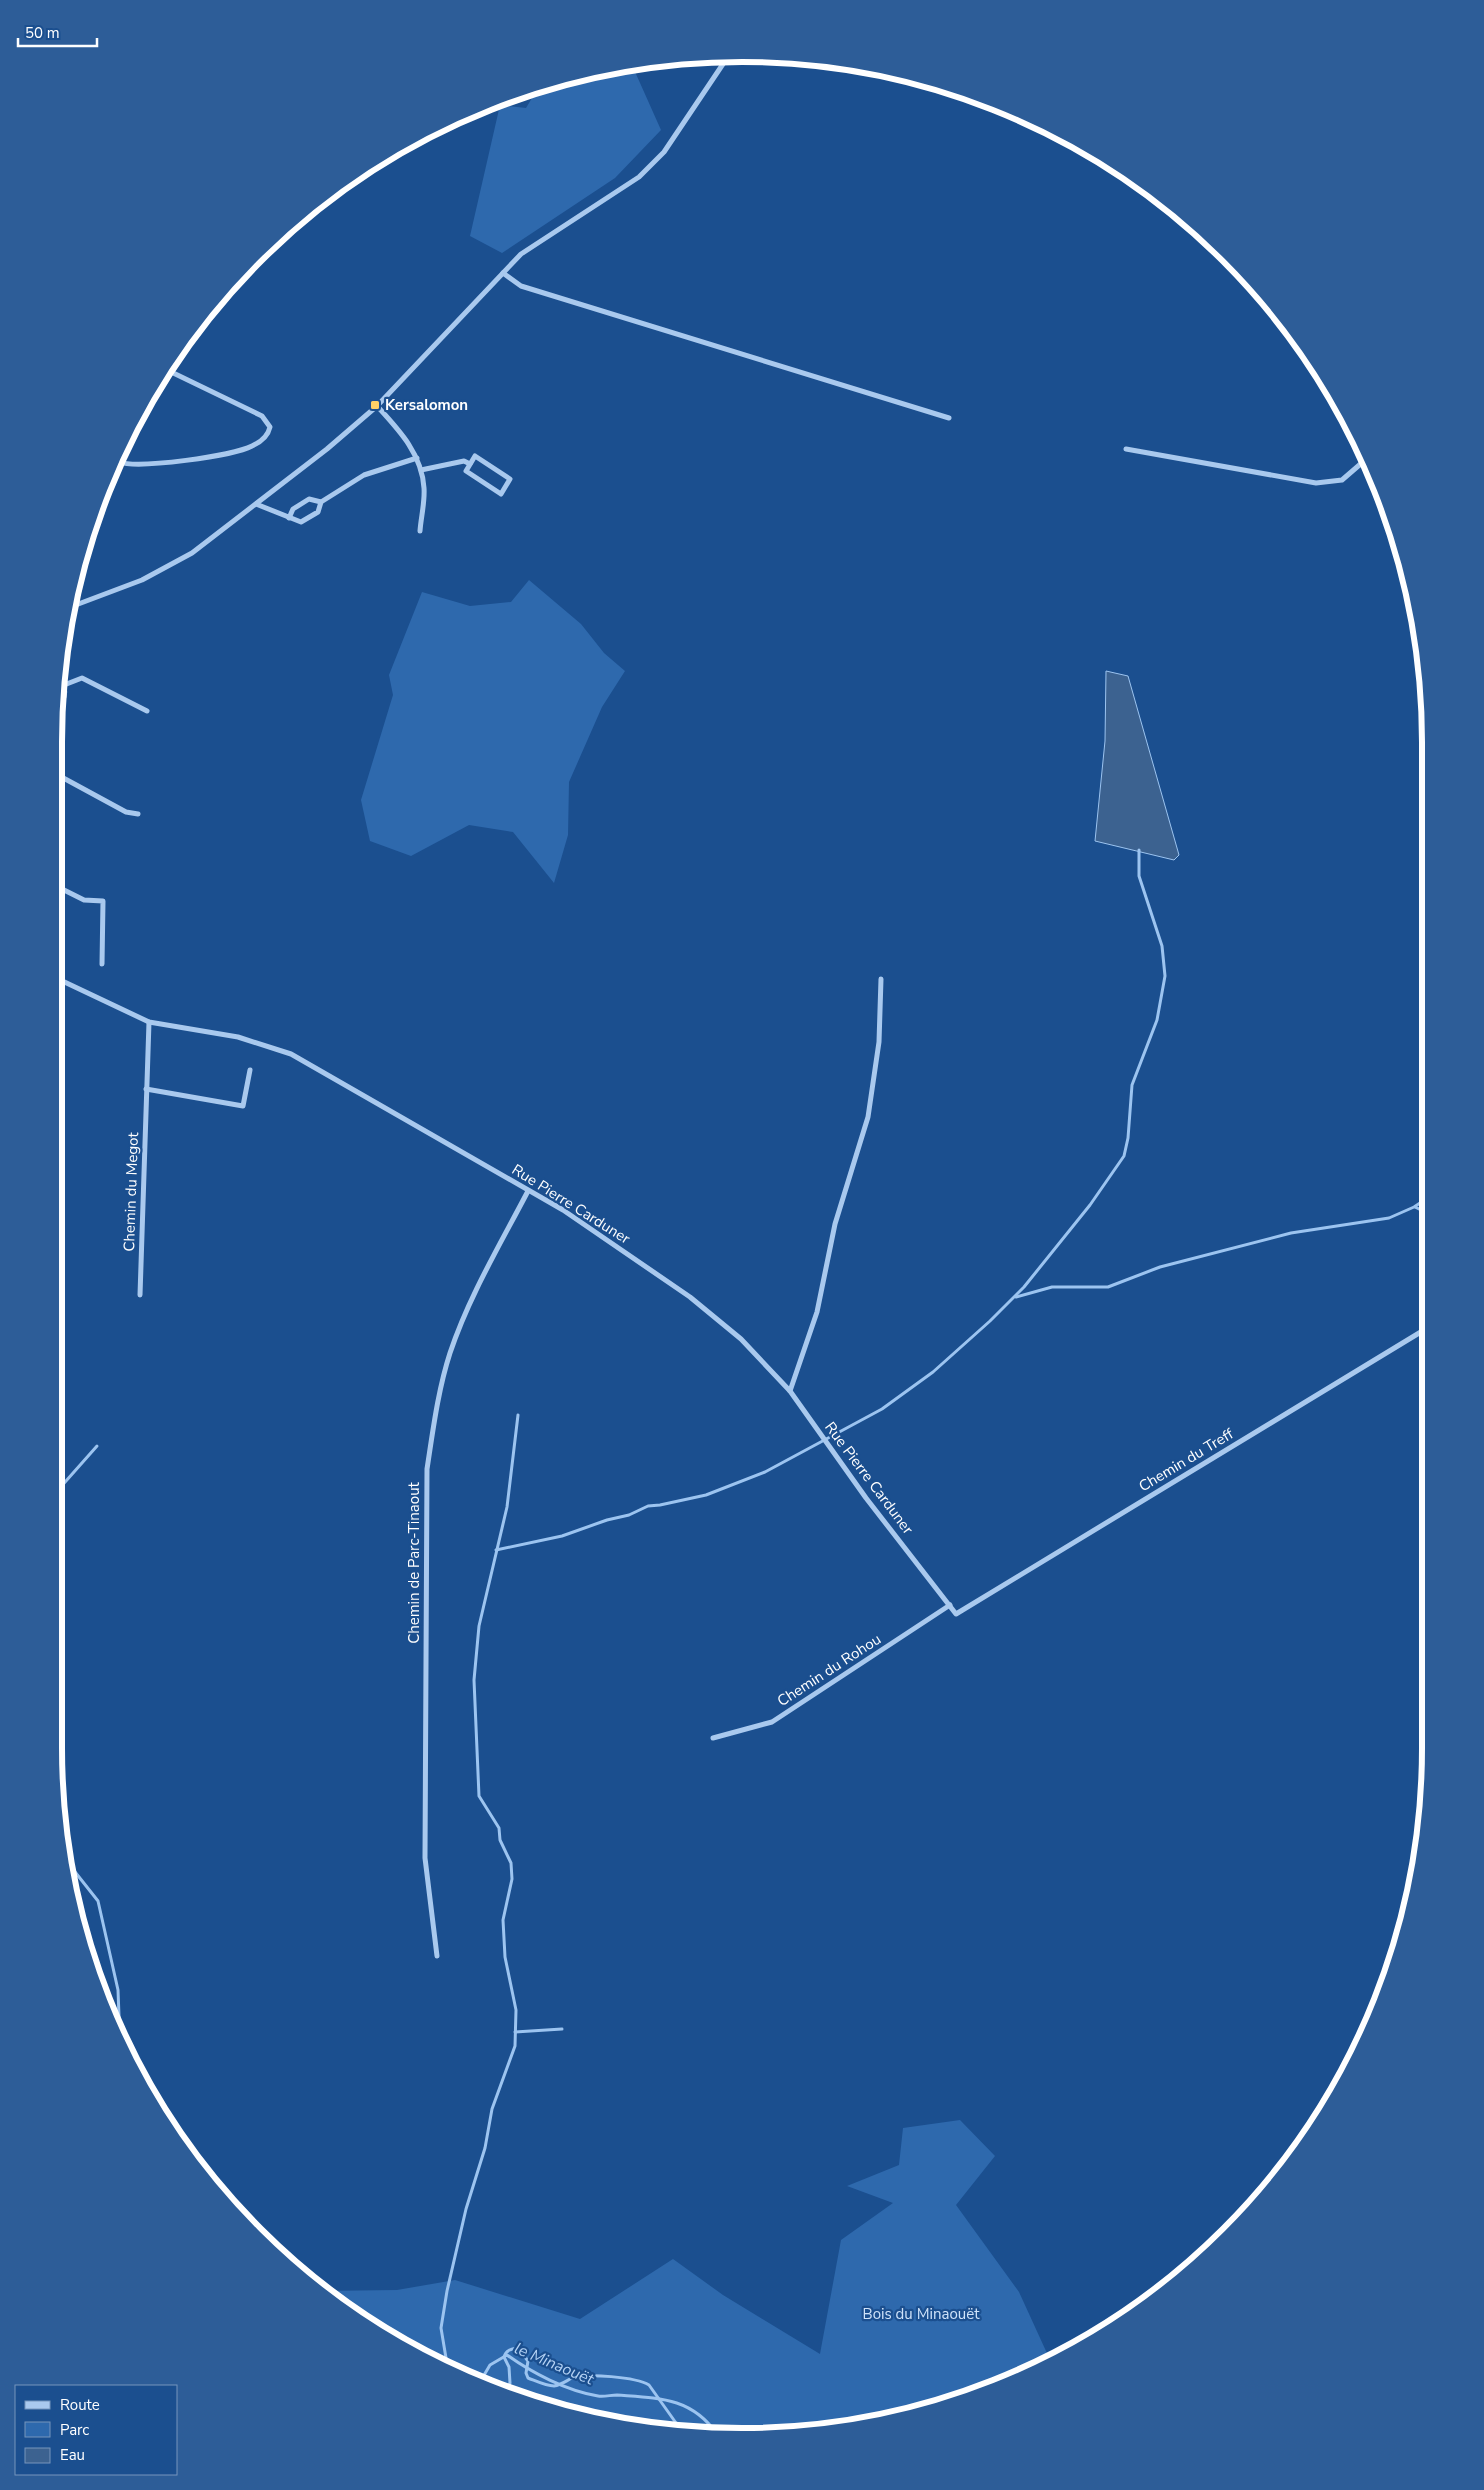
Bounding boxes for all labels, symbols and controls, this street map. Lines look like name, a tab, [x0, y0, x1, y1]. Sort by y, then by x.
scale bar	[18, 15, 96, 47]
text: 50 m	[25, 23, 60, 43]
place label: Kersalomon	[385, 395, 468, 415]
marker: Kersalomon	[369, 399, 381, 411]
street label: Chemin du Megot	[119, 1131, 143, 1252]
street label: Rue Pierre Carduner	[508, 1160, 634, 1249]
street label: Rue Pierre Carduner	[820, 1418, 918, 1539]
street label: Chemin du Treff	[1135, 1423, 1238, 1496]
street label: Chemin de Parc-Tinaout	[404, 1481, 424, 1644]
street label: Chemin du Rohou	[773, 1629, 885, 1711]
park label: Bois du Minaouët	[863, 2304, 980, 2324]
water label: le Minaouët	[511, 2337, 597, 2391]
legend	[15, 2385, 178, 2475]
text: Route	[60, 2395, 100, 2415]
text: Parc	[60, 2420, 89, 2440]
text: Eau	[60, 2445, 85, 2465]

